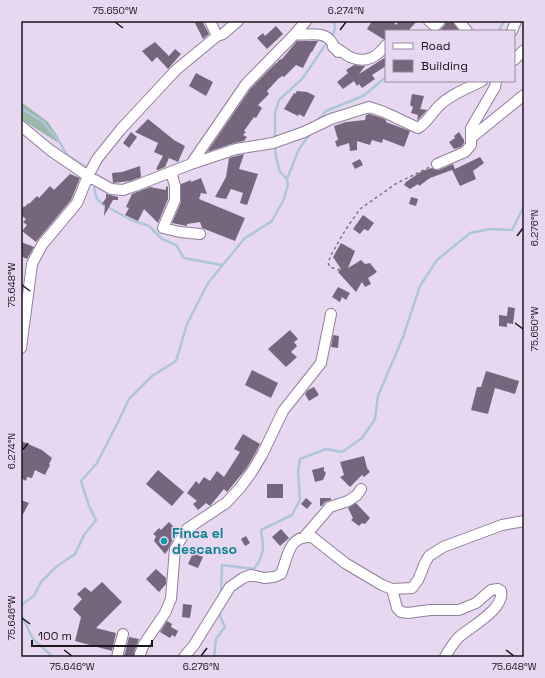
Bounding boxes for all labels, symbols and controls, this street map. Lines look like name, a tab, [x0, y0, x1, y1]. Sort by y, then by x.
text: 75.650°W	[92, 4, 138, 17]
text: 6.274°N	[328, 4, 364, 17]
legend	[385, 30, 515, 82]
text: Road	[421, 38, 450, 54]
text: Building	[421, 58, 468, 74]
text: 6.276°N	[528, 210, 541, 246]
text: 75.648°W	[5, 262, 18, 308]
text: 75.650°W	[528, 306, 541, 352]
text: 6.274°N	[5, 433, 18, 469]
place label: Finca el descanso	[172, 524, 237, 558]
marker: Finca el descanso	[159, 536, 169, 546]
text: 75.646°W	[5, 595, 18, 641]
scale bar	[32, 622, 152, 648]
text: 100 m	[38, 628, 72, 644]
text: 75.646°W	[49, 660, 95, 673]
text: 6.276°N	[183, 660, 219, 673]
text: 75.648°W	[491, 660, 537, 673]

